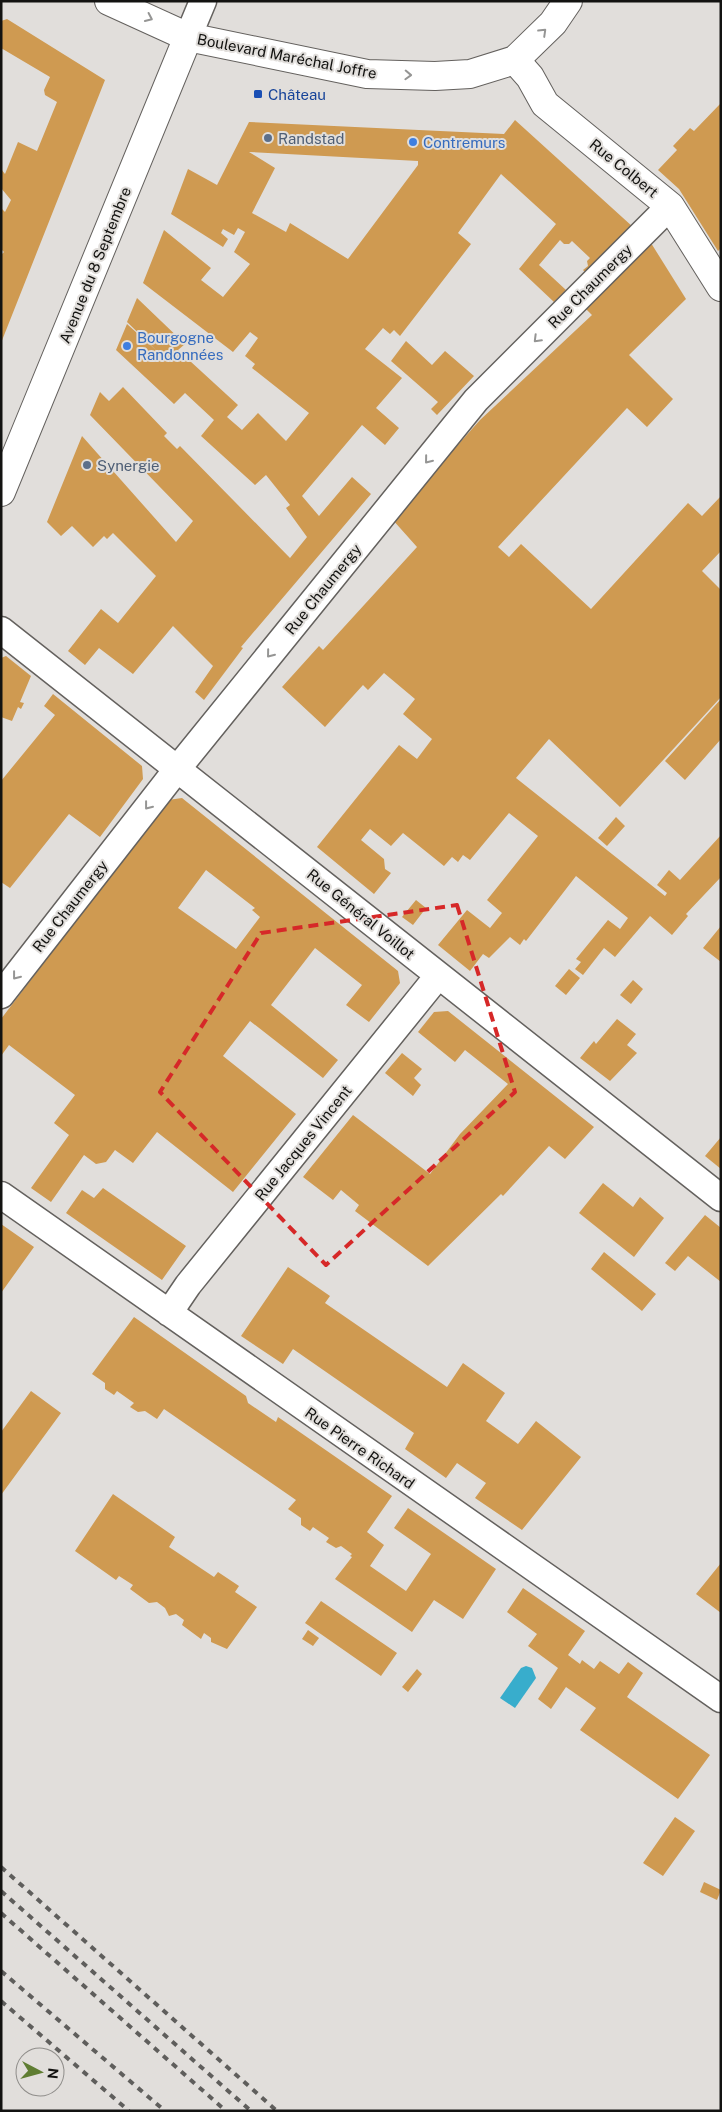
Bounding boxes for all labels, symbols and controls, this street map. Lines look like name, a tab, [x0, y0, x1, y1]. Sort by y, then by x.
one-way arrow	[144, 12, 153, 23]
one-way arrow	[538, 29, 547, 38]
street label: Boulevard Maréchal Joffre	[196, 30, 378, 82]
one-way arrow	[404, 70, 412, 81]
place label: Château	[268, 86, 326, 103]
marker: Château	[252, 88, 264, 100]
place label: Randstad	[278, 130, 344, 147]
marker: Randstad	[262, 132, 274, 144]
place label: Contremurs	[423, 134, 505, 151]
street label: Rue Colbert	[586, 135, 662, 201]
marker: Contremurs	[407, 136, 419, 148]
street label: Avenue du 8 Septembre	[56, 184, 134, 346]
street label: Rue Chaumergy	[545, 241, 635, 331]
place label: Bourgogne Randonnées	[137, 329, 223, 363]
one-way arrow	[534, 334, 543, 343]
marker: Bourgogne Randonnées	[121, 340, 133, 352]
one-way arrow	[424, 454, 433, 463]
place label: Synergie	[97, 457, 160, 474]
marker: Synergie	[81, 459, 93, 471]
street label: Rue Chaumergy	[281, 540, 365, 638]
one-way arrow	[267, 648, 276, 657]
one-way arrow	[145, 800, 154, 810]
street label: Rue Chaumergy	[29, 857, 111, 955]
street label: Rue Général Voillot	[304, 865, 418, 963]
one-way arrow	[13, 970, 22, 980]
street label: Rue Jacques Vincent	[251, 1082, 355, 1204]
street label: Rue Pierre Richard	[302, 1404, 418, 1492]
north arrow	[15, 2047, 65, 2097]
text: N	[44, 2067, 61, 2080]

